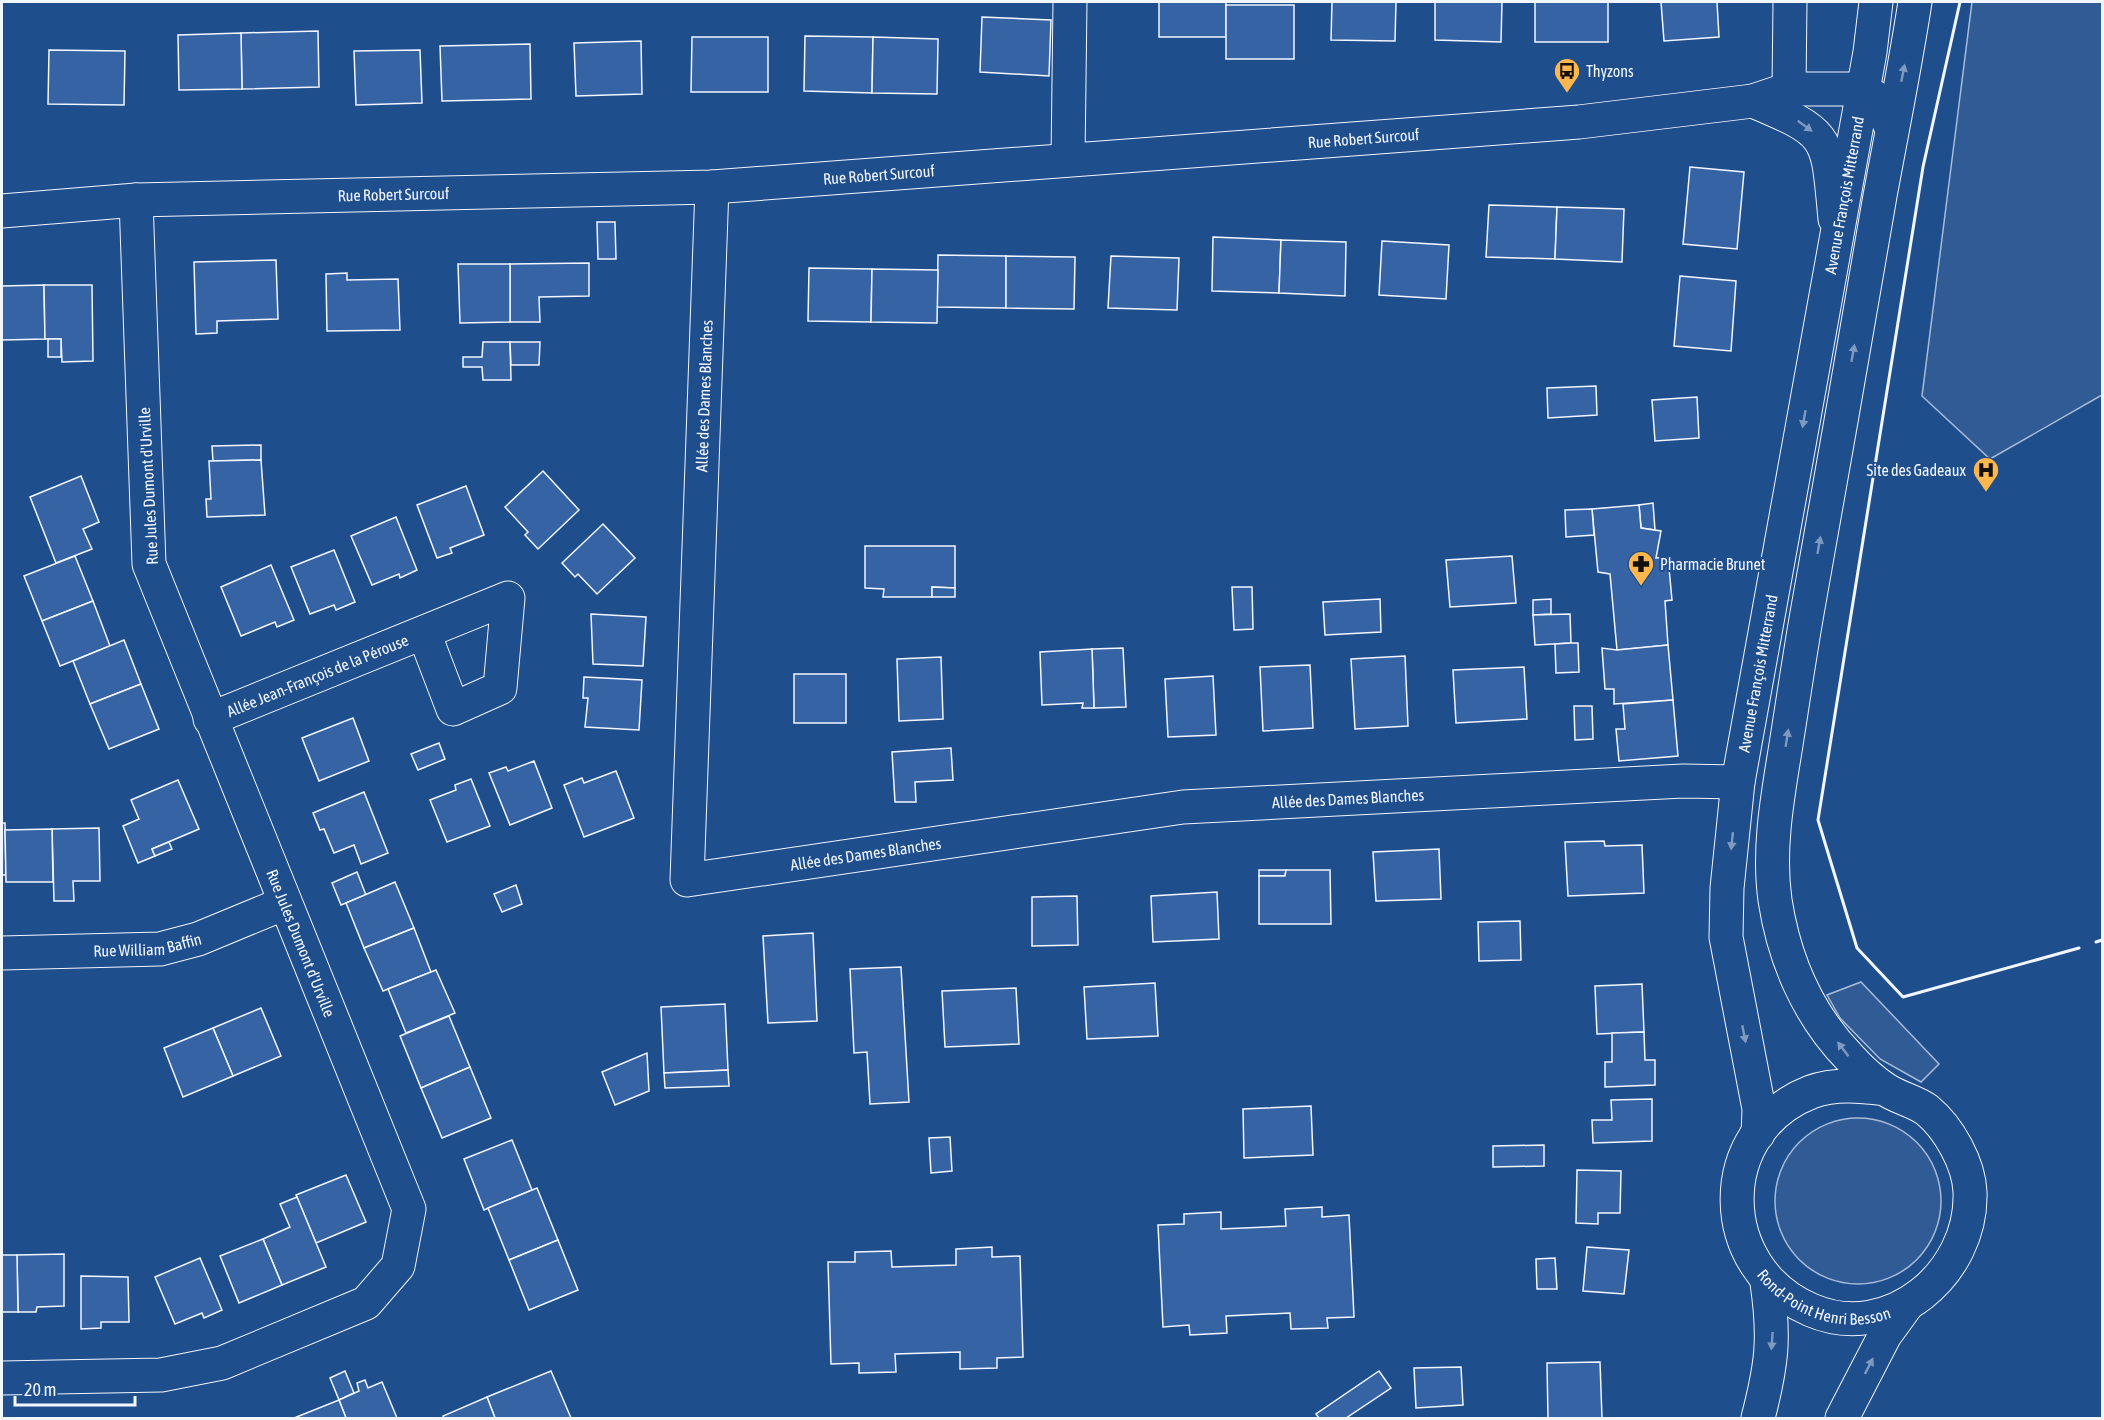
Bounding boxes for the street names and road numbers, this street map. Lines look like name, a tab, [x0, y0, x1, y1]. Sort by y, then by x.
street label: Avenue François Mitterrand	[1821, 115, 1867, 276]
street label: Rue Robert Surcouf	[1307, 125, 1421, 151]
street label: Rue Robert Surcouf	[823, 161, 936, 188]
street label: Rue Robert Surcouf	[337, 184, 450, 204]
street label: Allée des Dames Blanches	[692, 319, 716, 472]
street label: Rue Jules Dumont d'Urville	[135, 407, 161, 565]
street label: Avenue François Mitterrand	[1735, 593, 1781, 754]
street label: Allée Jean-François de la Pérouse	[224, 631, 411, 720]
street label: Allée des Dames Blanches	[1271, 785, 1425, 811]
street label: Allée des Dames Blanches	[789, 834, 943, 874]
street label: Rue Jules Dumont d'Urville	[263, 867, 339, 1019]
street label: Rue William Baffin	[93, 929, 203, 960]
street label: Rond-Point Henri Besson	[1754, 1266, 1893, 1328]

